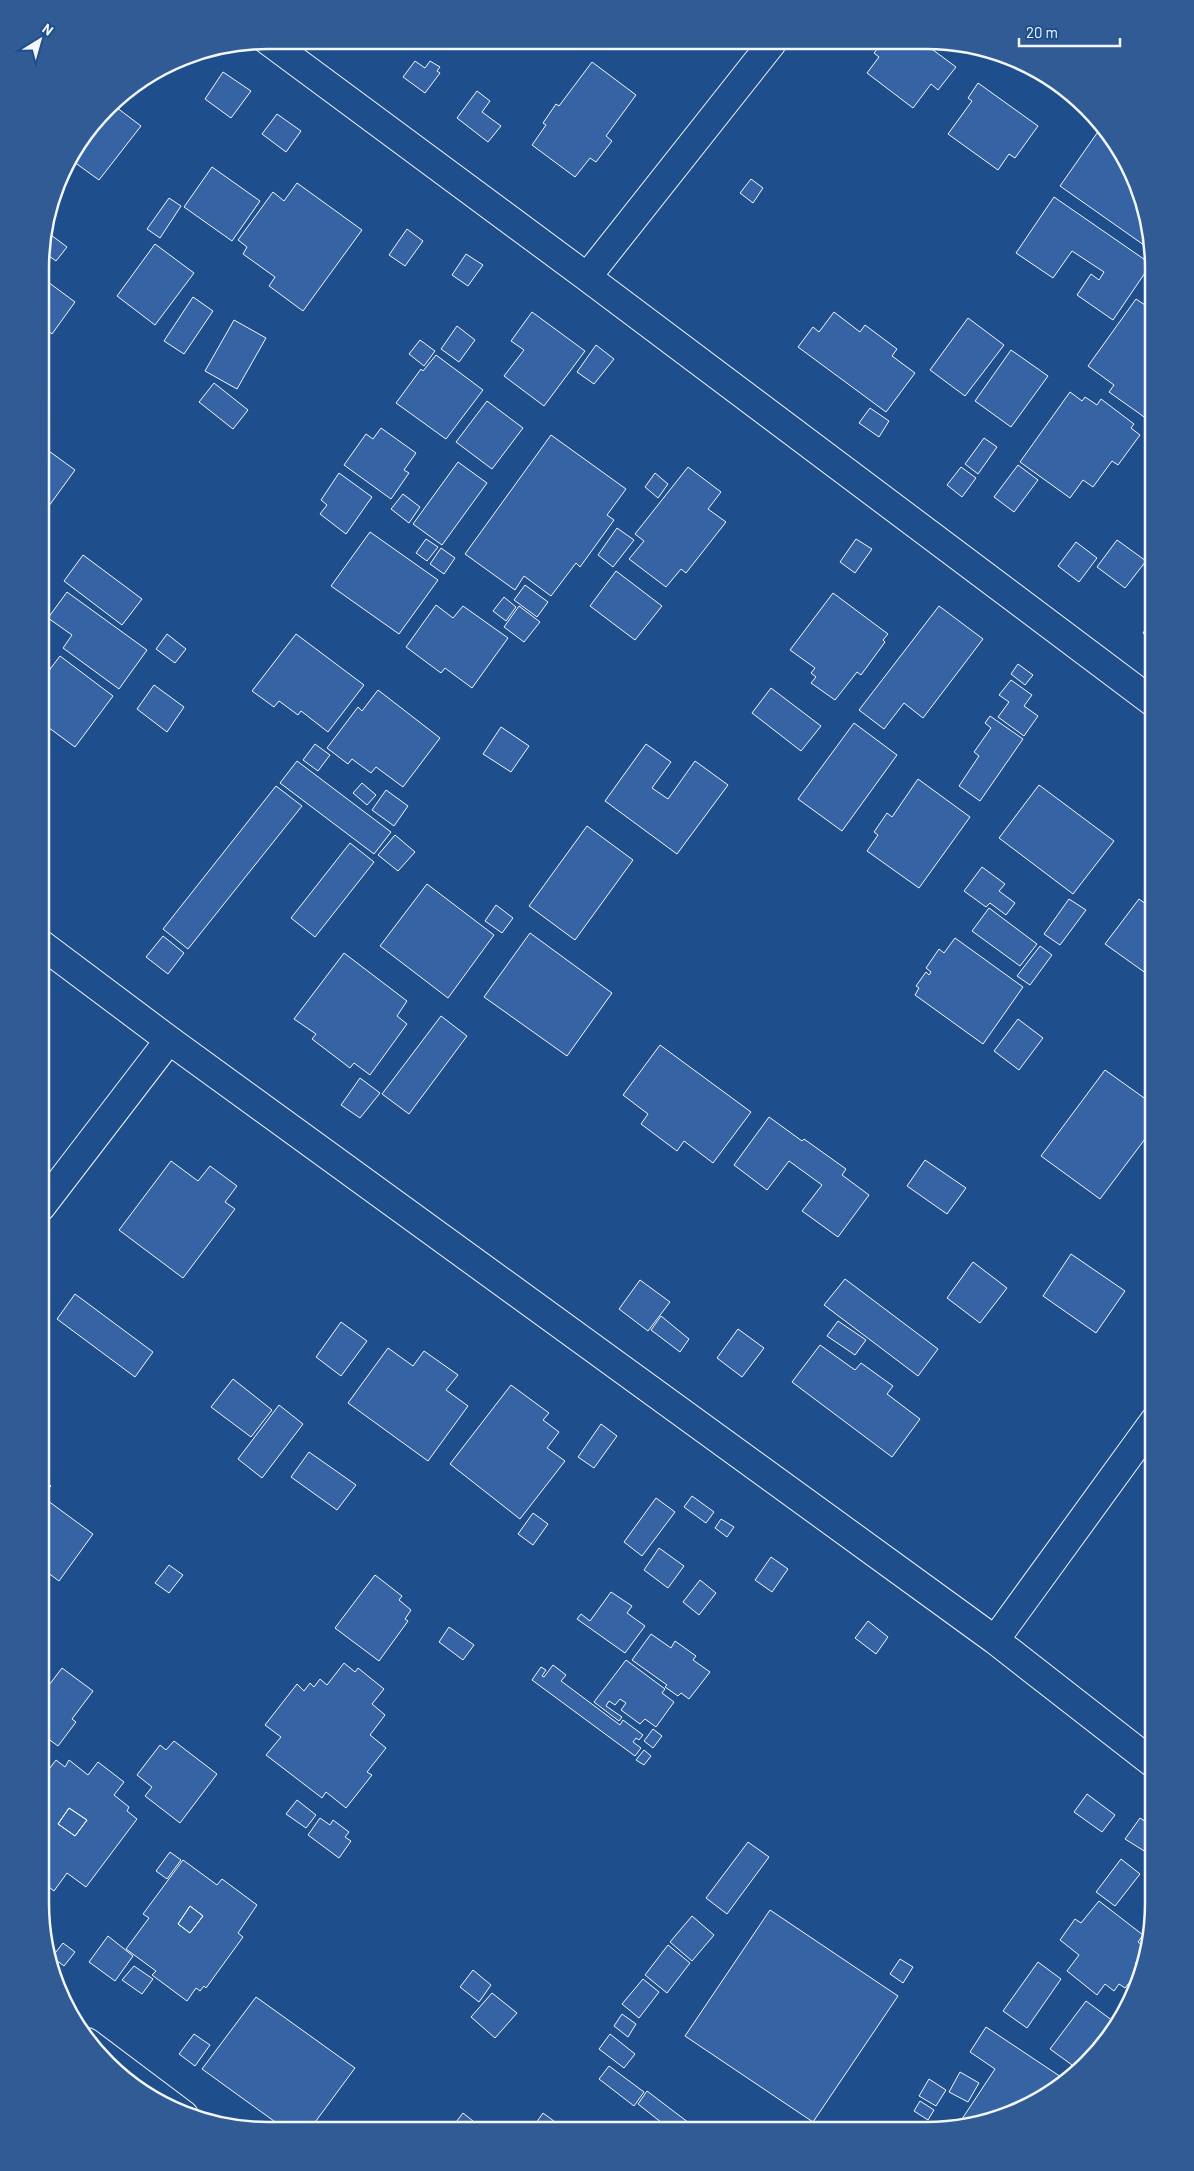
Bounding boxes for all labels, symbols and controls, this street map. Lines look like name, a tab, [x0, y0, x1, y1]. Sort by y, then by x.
north arrow	[15, 15, 65, 65]
scale bar	[1019, 15, 1120, 47]
text: N	[39, 20, 57, 39]
text: 20 m	[1026, 23, 1058, 41]

